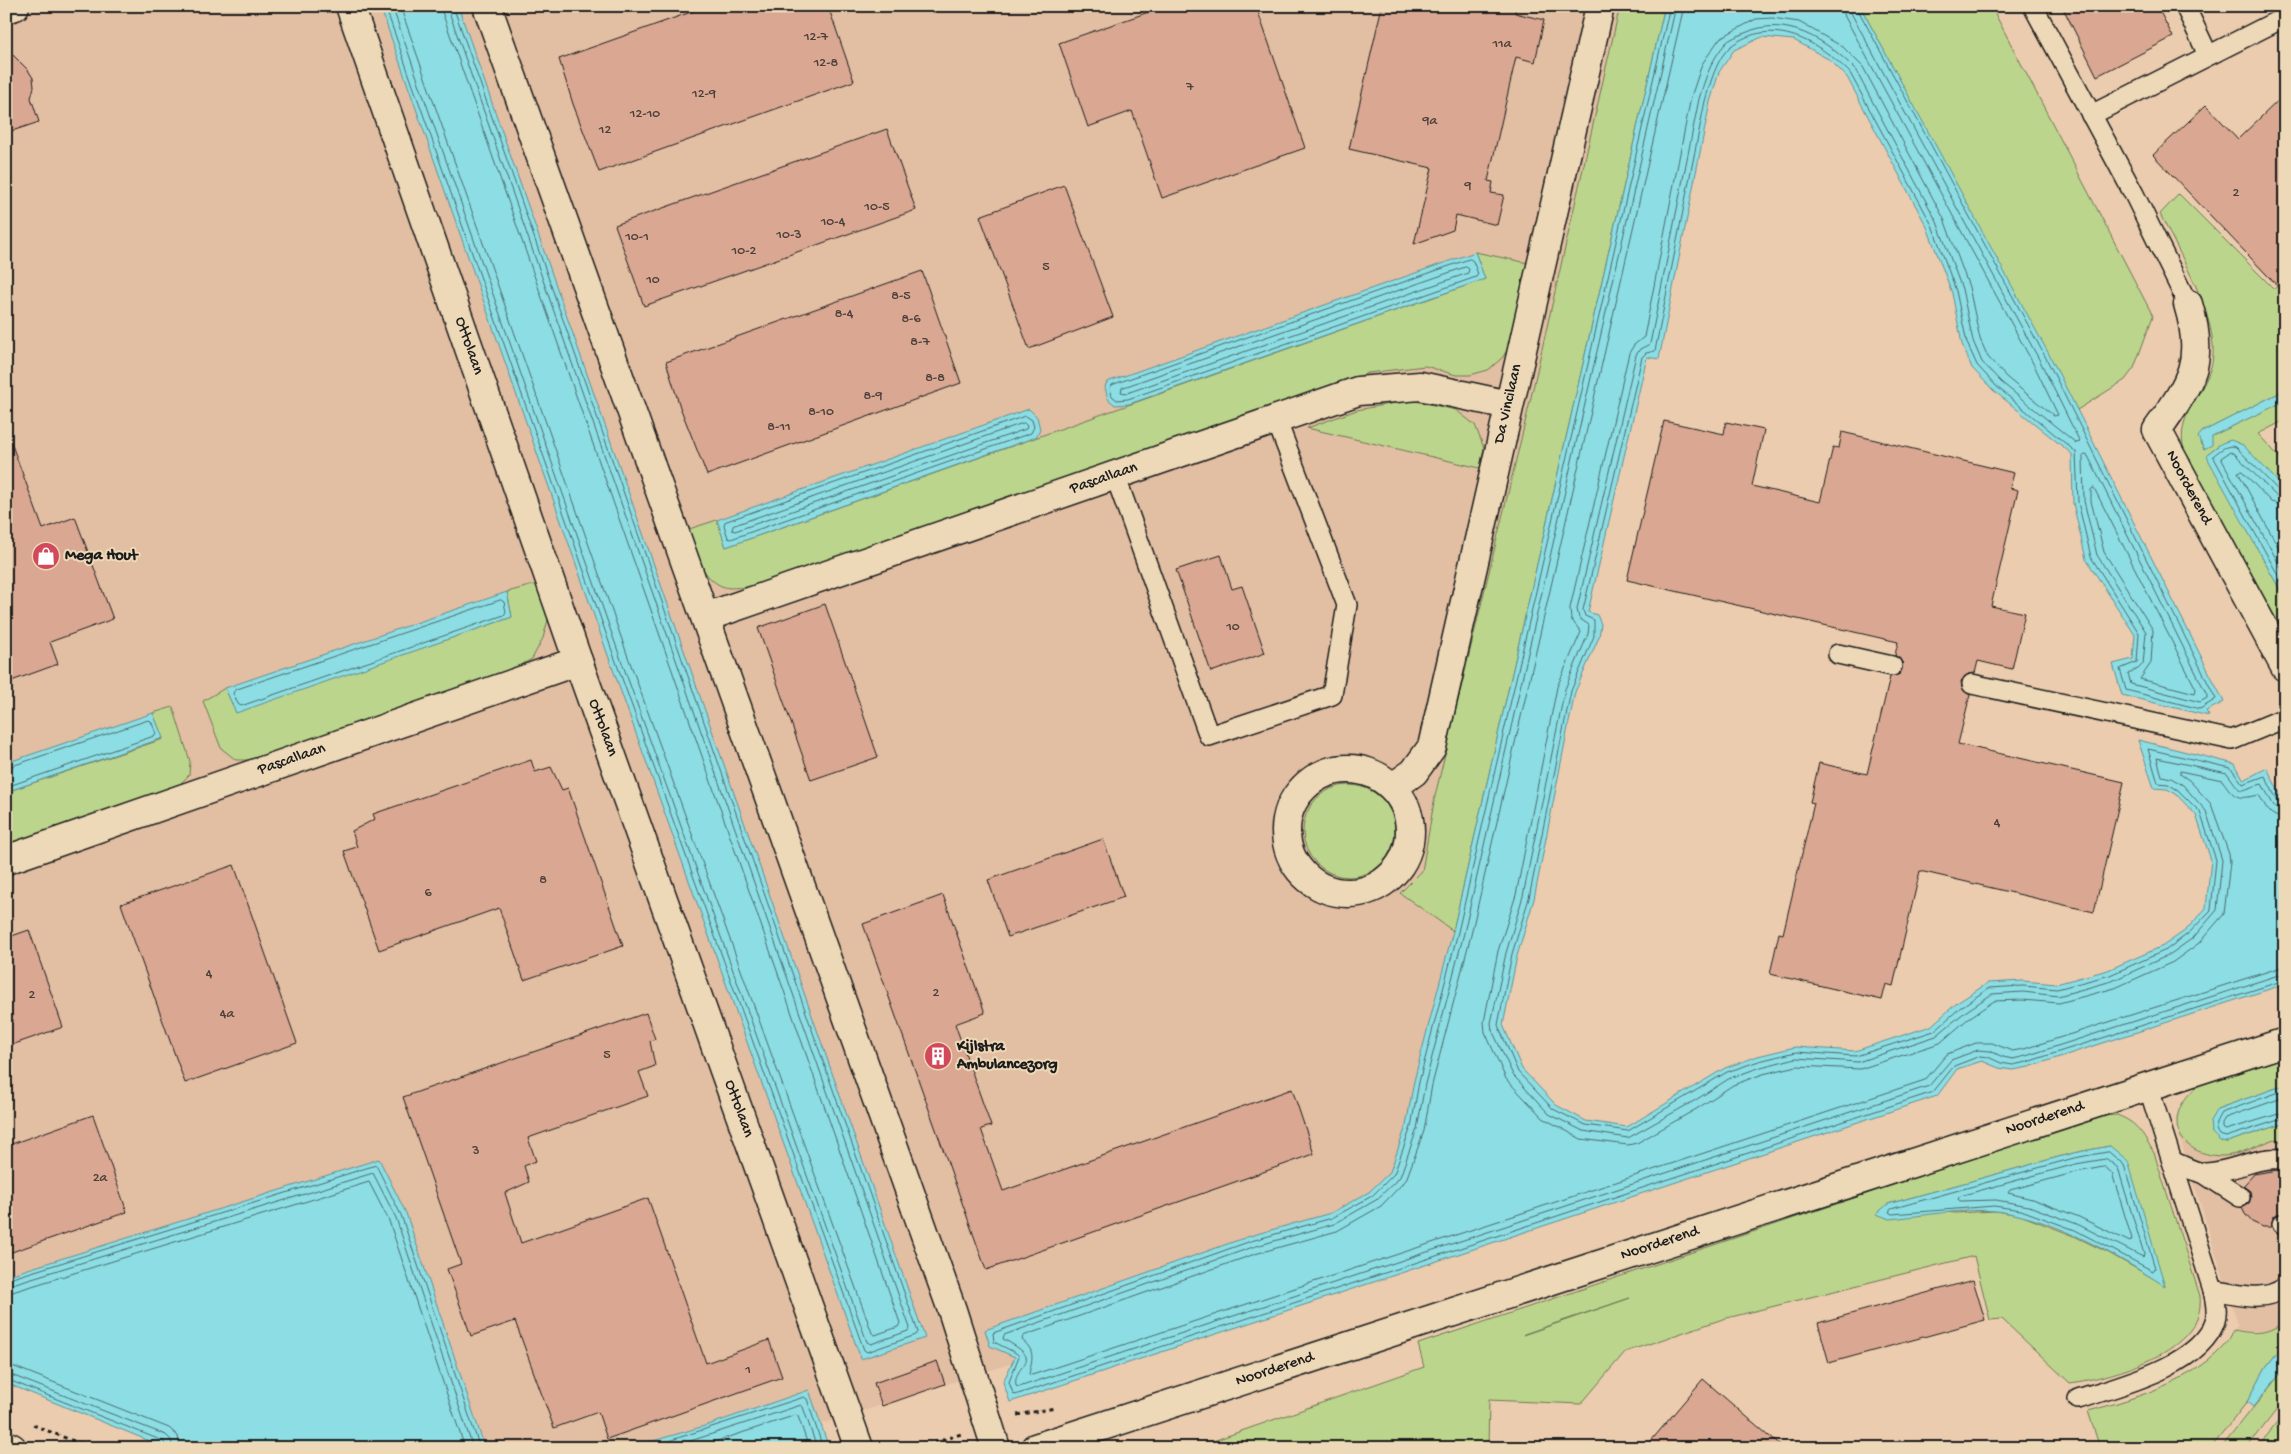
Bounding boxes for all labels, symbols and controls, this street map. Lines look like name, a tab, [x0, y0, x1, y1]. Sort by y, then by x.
house number: 12-7	[803, 29, 829, 46]
house number: 11a	[1491, 36, 1513, 53]
house number: 12-8	[813, 55, 839, 72]
house number: 7	[1185, 79, 1194, 96]
house number: 12-9	[691, 86, 716, 103]
house number: 12-10	[629, 106, 660, 123]
house number: 9a	[1422, 113, 1439, 130]
house number: 12	[598, 122, 611, 139]
house number: 9	[1463, 178, 1472, 195]
house number: 2	[2233, 185, 2240, 202]
house number: 10-5	[863, 199, 890, 216]
house number: 10-4	[820, 214, 846, 231]
house number: 10-3	[775, 227, 802, 244]
house number: 10-1	[624, 229, 649, 246]
house number: 10-2	[731, 243, 757, 260]
house number: 5	[1042, 259, 1050, 276]
house number: 10	[645, 272, 660, 289]
house number: 8-5	[891, 288, 911, 305]
house number: 8-4	[835, 306, 854, 323]
house number: 8-6	[901, 311, 921, 328]
street label: Ottolaan	[449, 315, 487, 378]
house number: 8-7	[910, 334, 930, 351]
street label: Da Vincilaan	[1490, 362, 1527, 447]
house number: 8-8	[925, 370, 945, 387]
house number: 8-9	[863, 388, 883, 405]
house number: 8-10	[808, 404, 834, 421]
house number: 8-11	[767, 419, 791, 436]
street label: Noorderend	[2161, 448, 2216, 530]
street label: Pascallaan	[1067, 458, 1141, 500]
shop icon: Mega Hout	[31, 541, 61, 571]
place label: Mega Hout	[65, 547, 139, 566]
house number: 10	[1225, 619, 1240, 636]
street label: Ottolaan	[583, 697, 621, 760]
street label: Pascallaan	[255, 739, 329, 781]
house number: 4	[1994, 815, 2001, 832]
house number: 8	[539, 872, 547, 889]
house number: 6	[424, 885, 432, 902]
house number: 4	[206, 966, 213, 983]
house number: 2	[933, 985, 940, 1002]
house number: 2	[29, 987, 36, 1004]
house number: 4a	[220, 1006, 235, 1023]
place label: Kijlstra Ambulancezorg	[956, 1038, 1058, 1075]
building icon: Kijlstra Ambulancezorg	[923, 1041, 953, 1071]
house number: 5	[603, 1047, 611, 1064]
street label: Ottolaan	[719, 1078, 757, 1141]
street label: Noorderend	[2003, 1097, 2088, 1141]
house number: 3	[471, 1143, 480, 1160]
house number: 2a	[93, 1170, 109, 1187]
street label: Noorderend	[1618, 1222, 1703, 1266]
street label: Noorderend	[1233, 1348, 1318, 1392]
house number: 1	[744, 1362, 751, 1379]

